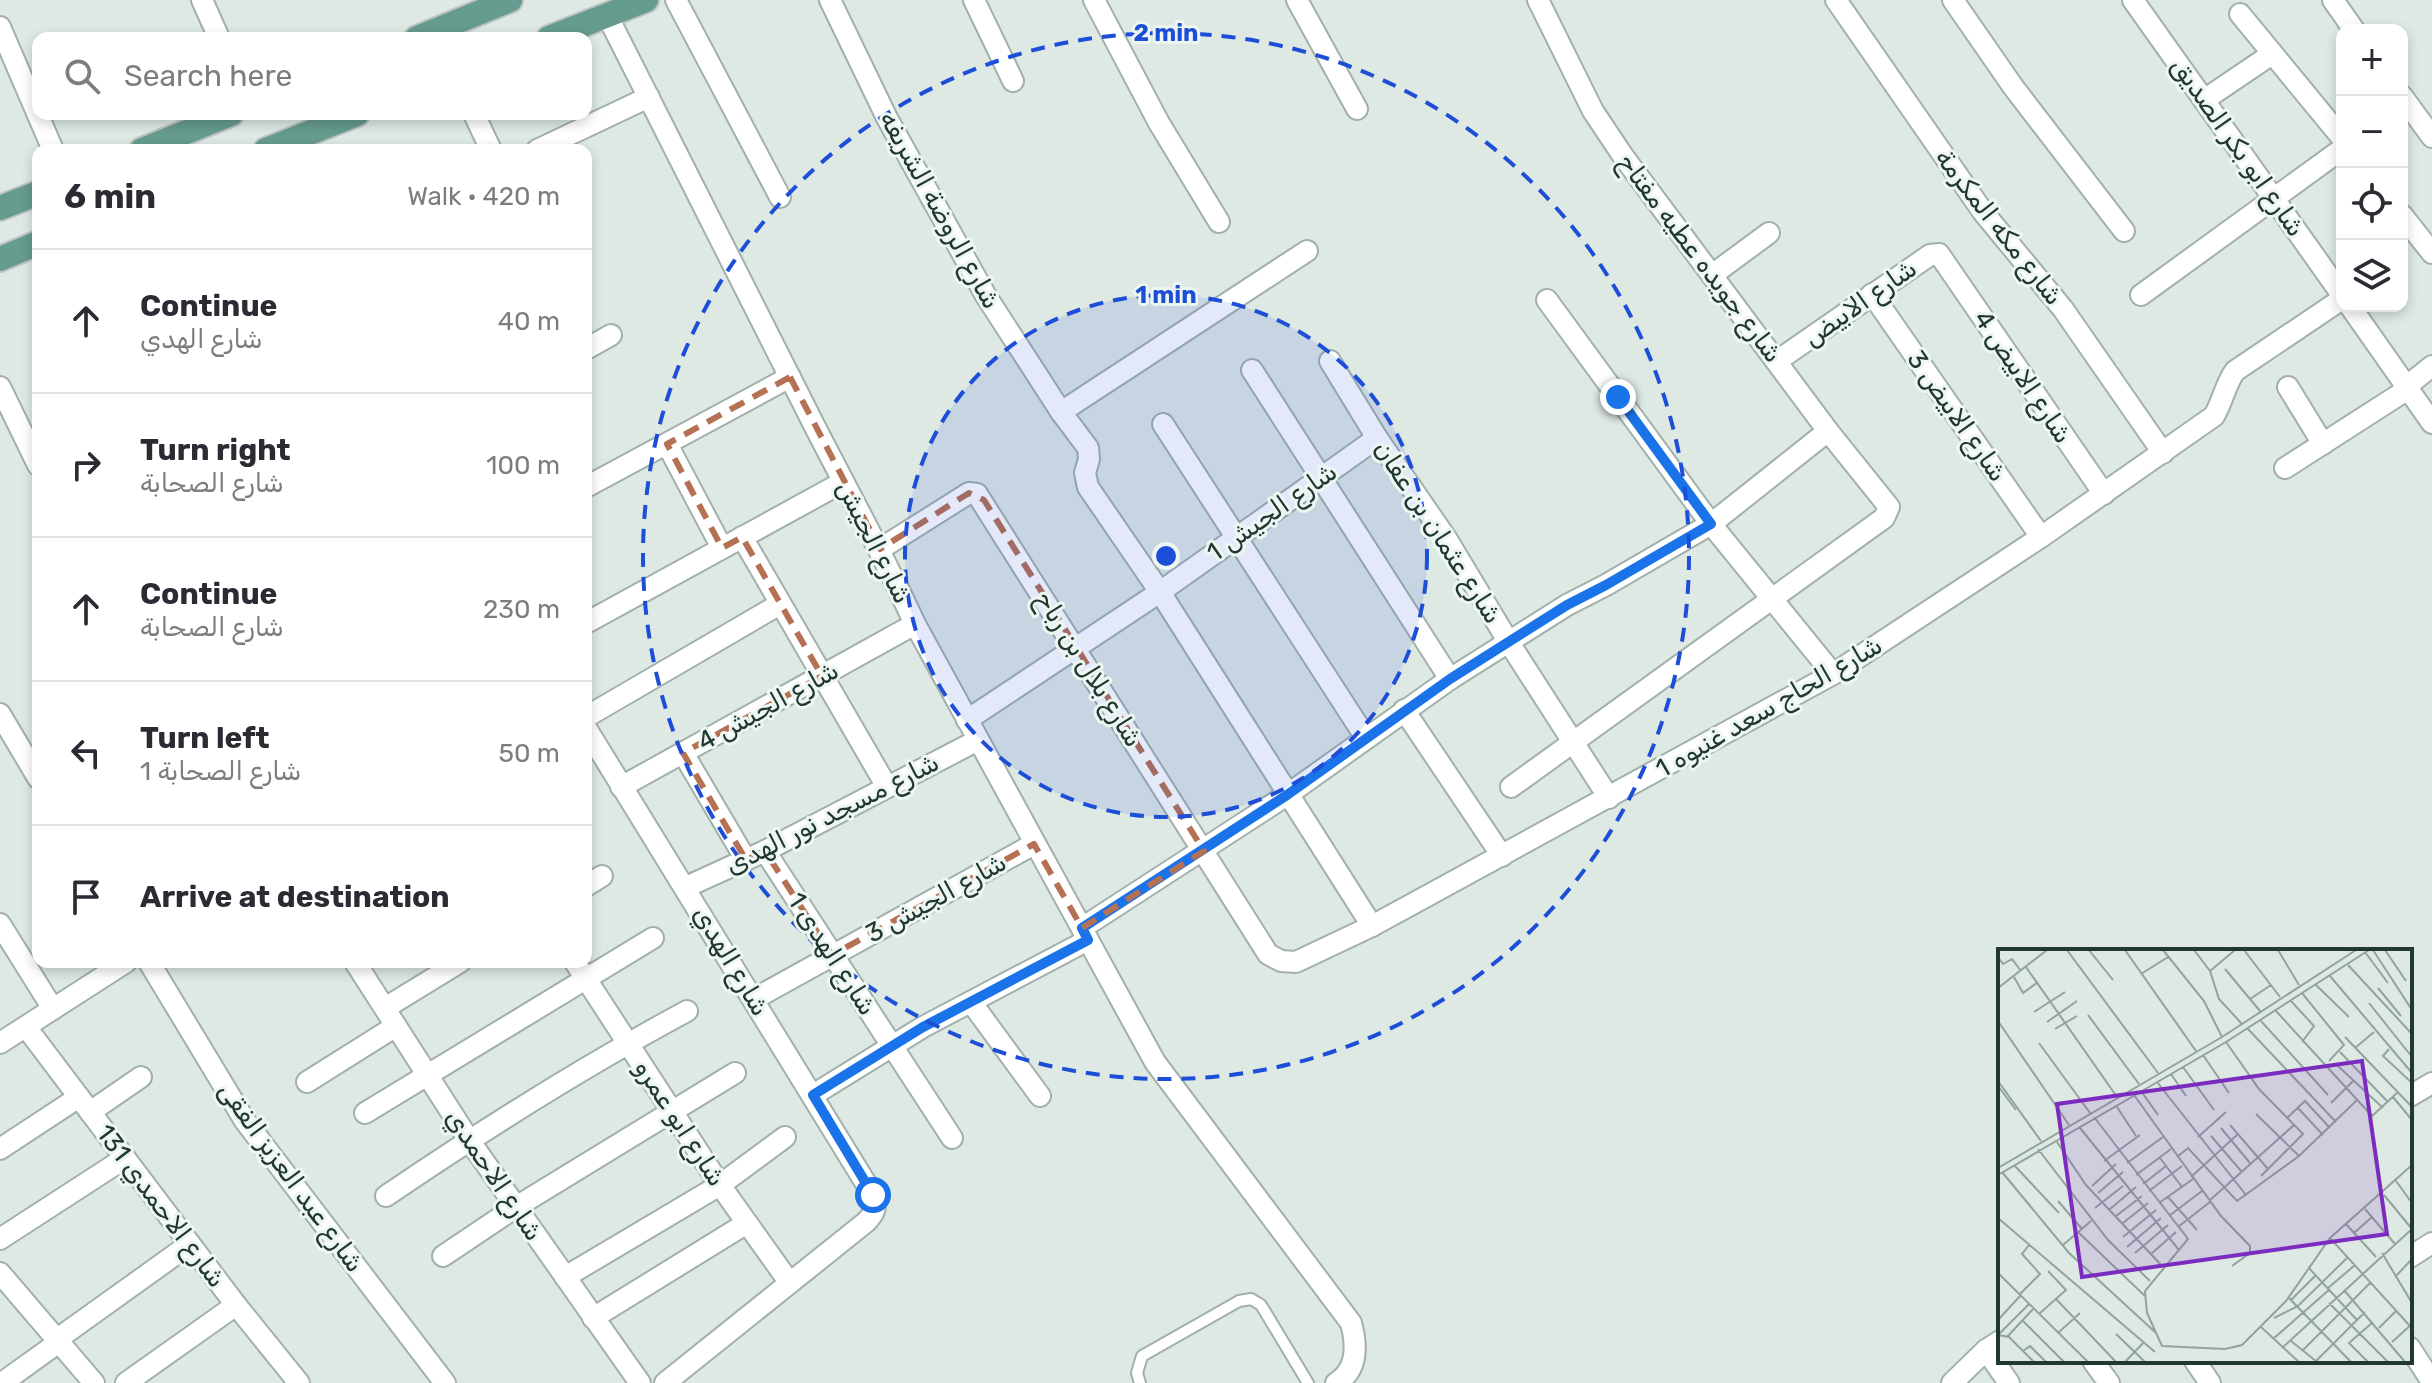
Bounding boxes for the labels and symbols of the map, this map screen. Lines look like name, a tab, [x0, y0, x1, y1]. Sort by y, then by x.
text: 2 min	[1134, 19, 1199, 47]
street label: شارع ابو بكر الصديق	[2163, 51, 2312, 244]
street label: شارع الروضة الشريفه	[871, 106, 1007, 315]
street label: شارع مكه المكرمة	[1927, 143, 2070, 312]
street label: شارع جويده عطيه مفتاح	[1610, 147, 1789, 370]
street label: شارع الابيض	[1797, 253, 1924, 355]
text: 1 min	[1135, 281, 1197, 309]
street label: شارع الابيض 4	[1966, 305, 2079, 450]
street label: شارع الابيض 3	[1899, 344, 2014, 489]
route end	[1600, 379, 1636, 415]
street label: شارع عثمان بن عفان	[1366, 435, 1509, 630]
street label: شارع الجيش 1	[1201, 456, 1344, 570]
street label: شارع الجيش	[828, 475, 918, 610]
centre of rings	[1152, 542, 1180, 570]
street label: شارع بلال بن رباح	[1027, 585, 1149, 754]
street label: شارع الحاج سعد غنيوه 1	[1650, 630, 1889, 786]
street label: شارع الجيش 4	[692, 655, 845, 759]
street label: شارع مسجد نور الهدى	[720, 747, 945, 883]
street label: شارع الجيش 3	[860, 847, 1013, 951]
street label: شارع الهدى 1	[779, 887, 883, 1022]
street label: شارع الهدي	[684, 900, 776, 1023]
inset map	[1998, 949, 2412, 1363]
street label: شارع ابو عمرو	[626, 1054, 732, 1193]
street label: شارع عبد العزيز الفقى	[210, 1076, 370, 1279]
street label: شارع الاحمدي	[437, 1103, 549, 1248]
street label: شارع الاحمدي 131	[88, 1118, 232, 1295]
route start	[855, 1177, 891, 1213]

